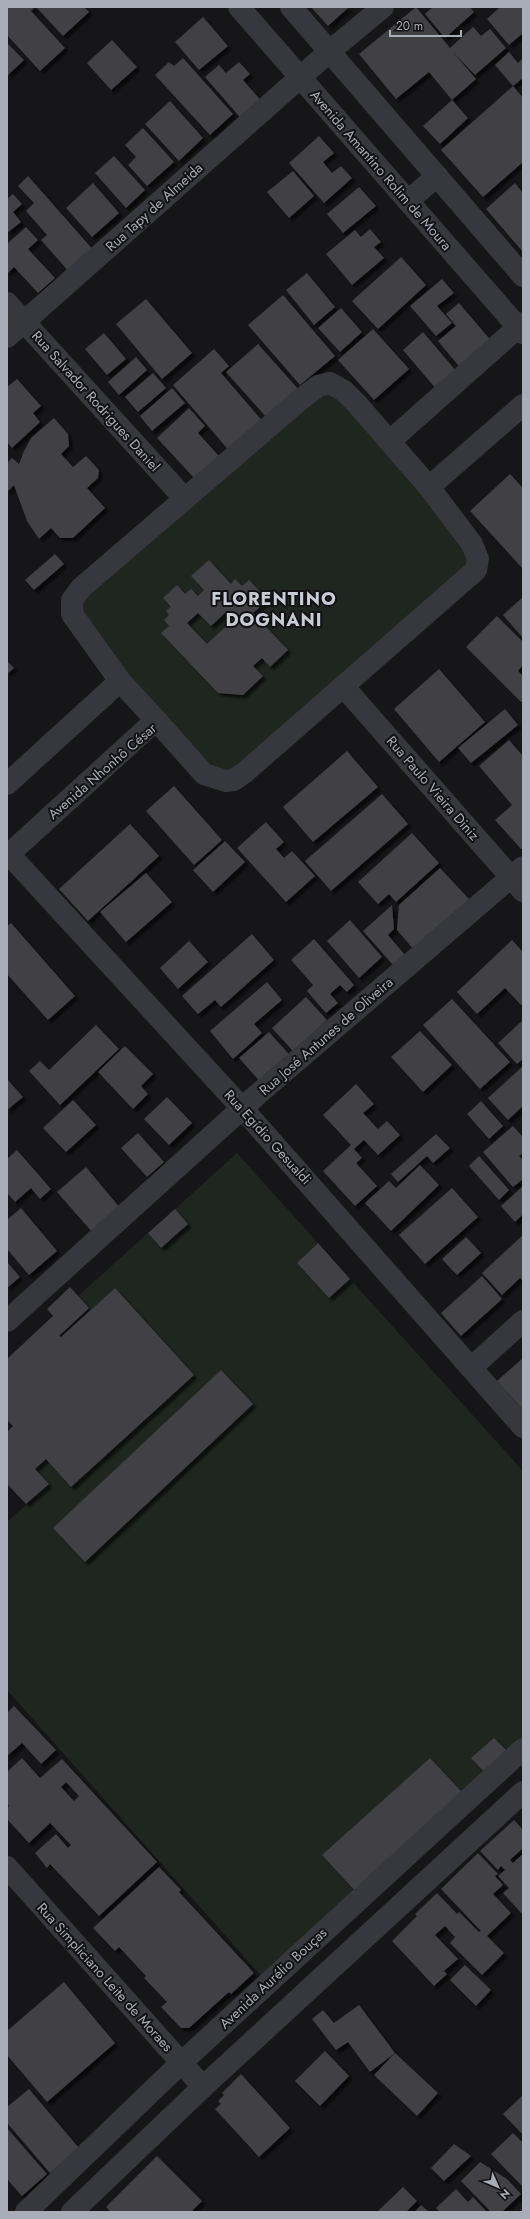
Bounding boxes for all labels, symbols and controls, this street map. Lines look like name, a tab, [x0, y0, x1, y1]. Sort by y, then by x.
scale bar	[390, 12, 461, 38]
text: 20 m	[396, 17, 423, 35]
street label: Avenida Amantino Rolim de Moura	[306, 85, 456, 255]
street label: Rua Tapy de Almeida	[101, 158, 207, 256]
street label: Rua Salvador Rodrigues Daniel	[27, 326, 165, 476]
district label: FLORENTINO DOGNANI	[211, 586, 337, 633]
street label: Avenida Nhonhô César	[43, 718, 161, 824]
street label: Rua Paulo Vieira Diniz	[382, 731, 484, 845]
street label: Rua José Antunes de Oliveira	[255, 972, 397, 1100]
street label: Rua Egídio Gesualdi	[220, 1085, 316, 1189]
street label: Rua Simpliciano Leite de Moraes	[33, 1898, 178, 2056]
street label: Avenida Aurélio Bouças	[215, 1923, 331, 2033]
north arrow	[478, 2167, 518, 2207]
text: N	[496, 2185, 514, 2203]

